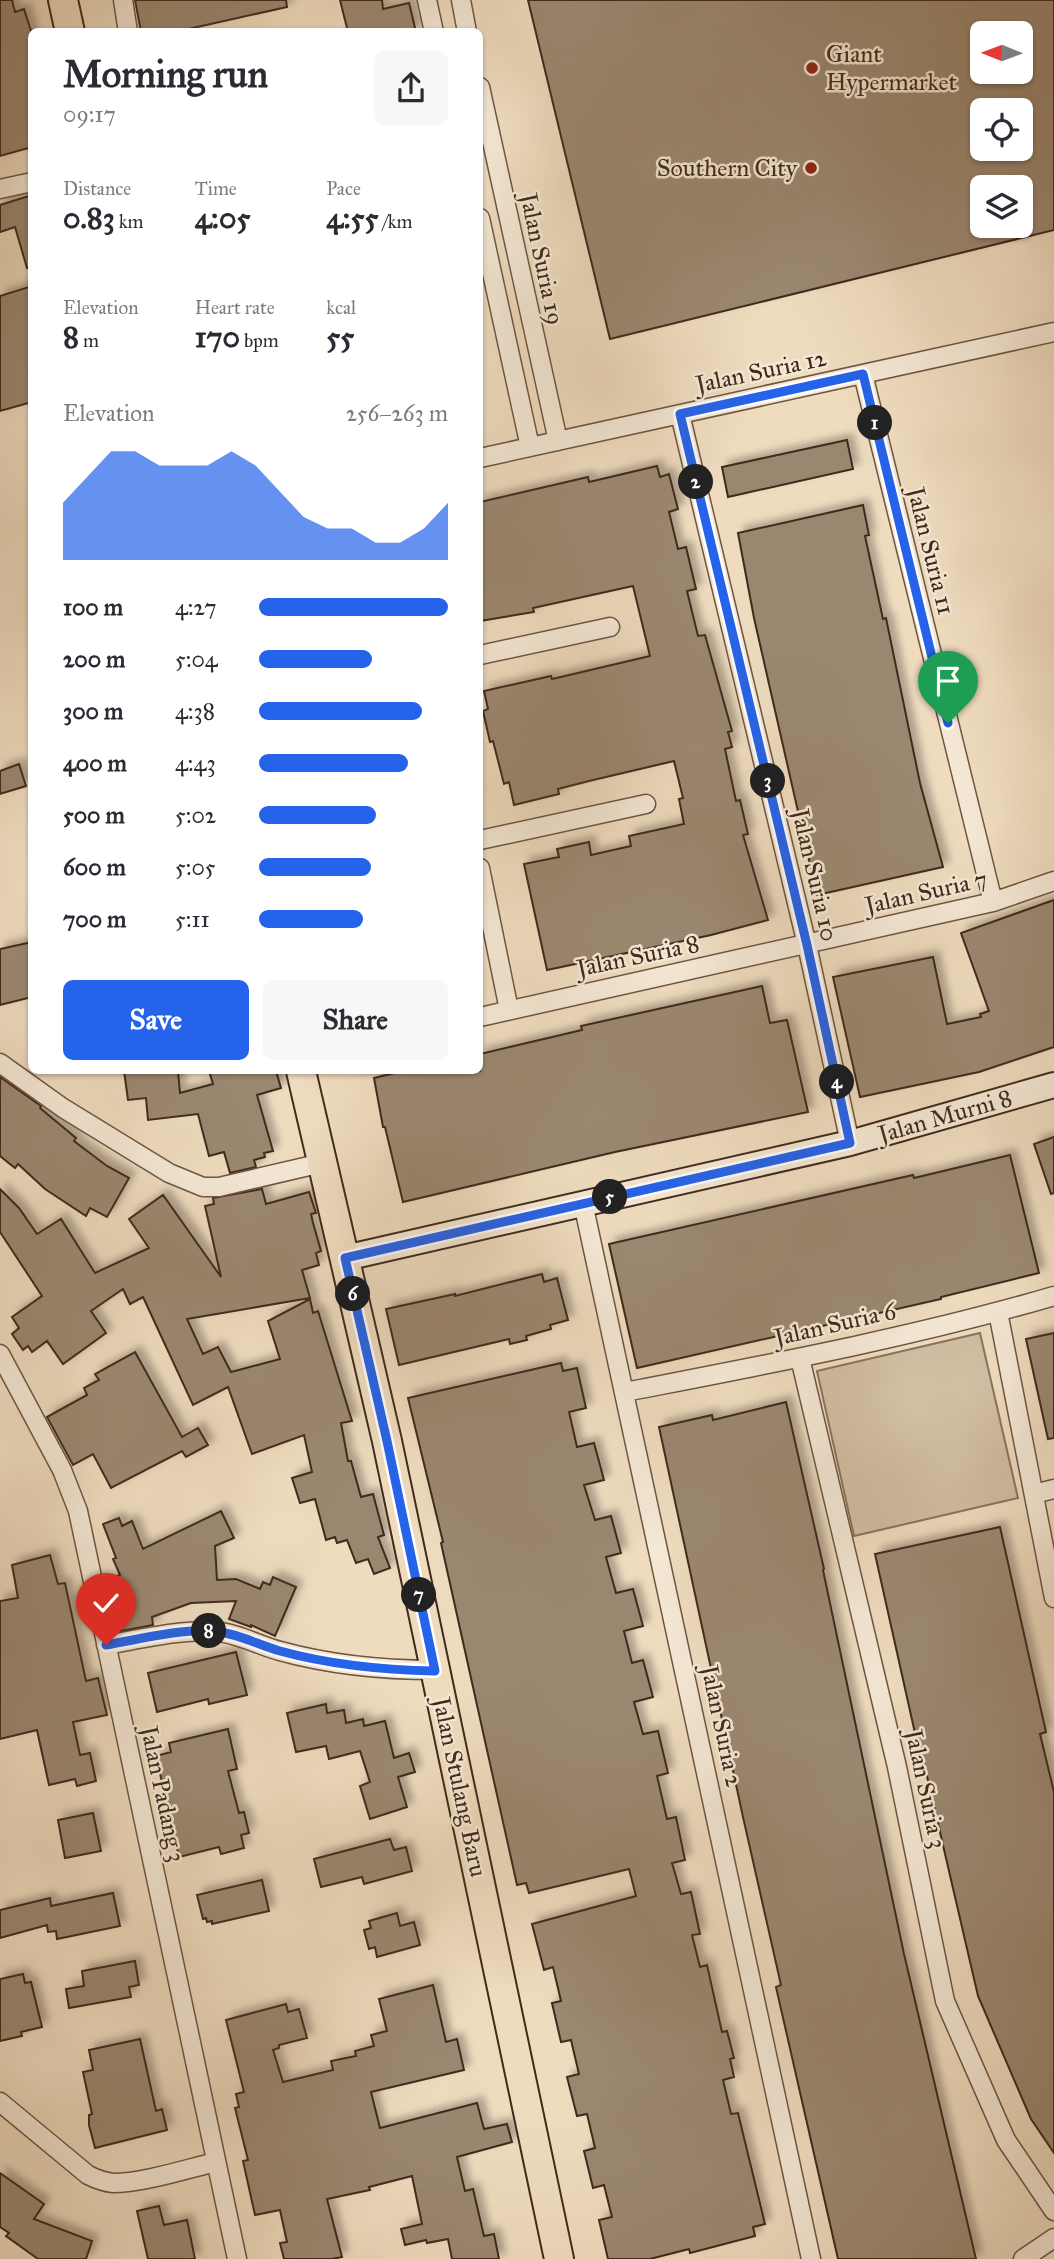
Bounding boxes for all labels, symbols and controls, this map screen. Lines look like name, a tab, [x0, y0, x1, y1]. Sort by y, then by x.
north arrow	[970, 21, 1032, 84]
map controls	[970, 21, 1033, 238]
place label: Giant Hypermarket	[826, 39, 958, 97]
text: Morning run	[63, 51, 268, 97]
button: share	[374, 51, 448, 125]
marker: Giant Hypermarket	[804, 60, 820, 76]
button: locate	[970, 98, 1033, 161]
text: 09:17	[63, 100, 116, 128]
place label: Southern City	[657, 153, 798, 183]
marker: Southern City	[803, 160, 819, 176]
button: layers	[970, 175, 1033, 238]
text: Distance	[63, 177, 131, 200]
text: Time	[195, 177, 237, 200]
text: Pace	[326, 177, 361, 200]
street label: Jalan Suria 19	[513, 188, 571, 328]
text: 0.83	[63, 200, 115, 236]
text: 4:05	[195, 200, 250, 236]
text: 4:55	[326, 200, 379, 236]
text: km	[115, 210, 144, 233]
text: /km	[379, 210, 413, 233]
text: Elevation	[63, 296, 138, 319]
text: Heart rate	[195, 296, 275, 319]
text: kcal	[326, 296, 356, 319]
text: 8	[63, 319, 79, 355]
text: 170	[195, 319, 240, 355]
text: 55	[326, 319, 354, 355]
text: m	[79, 329, 99, 352]
text: bpm	[240, 329, 279, 352]
street label: Jalan Suria 12	[690, 342, 829, 400]
text: Elevation	[63, 399, 154, 427]
text: 256–263 m	[346, 399, 448, 427]
pin: 1	[858, 406, 892, 440]
text: 1	[871, 411, 878, 434]
pin: 2	[678, 464, 714, 500]
text: 2	[691, 470, 700, 493]
street label: Jalan Suria 11	[900, 481, 961, 618]
text: 100 m	[63, 593, 123, 621]
text: 4:27	[175, 593, 217, 621]
text: 200 m	[63, 645, 125, 673]
text: 5:04	[175, 645, 218, 673]
pin	[918, 651, 978, 723]
icon: arrive	[929, 662, 967, 700]
text: 300 m	[63, 697, 123, 725]
text: 4:38	[175, 697, 215, 725]
text: 400 m	[63, 749, 127, 777]
text: 4:43	[175, 749, 216, 777]
pin: 3	[750, 764, 786, 798]
text: 3	[764, 769, 771, 792]
text: 500 m	[63, 801, 125, 829]
text: 5:02	[175, 801, 216, 829]
street label: Jalan Suria 10	[785, 803, 845, 944]
text: 600 m	[63, 853, 126, 881]
text: 5:05	[175, 853, 216, 881]
street label: Jalan Suria 7	[859, 863, 990, 921]
text: 700 m	[63, 905, 126, 933]
text: 5:11	[175, 905, 210, 933]
street label: Jalan Suria 8	[571, 928, 702, 984]
button: Save	[63, 980, 249, 1060]
button: Share	[263, 980, 448, 1060]
pin: 4	[820, 1064, 854, 1100]
text: 4	[831, 1070, 842, 1093]
street label: Jalan Murni 8	[872, 1083, 1015, 1150]
pin: 5	[592, 1180, 628, 1214]
text: 5	[605, 1185, 614, 1208]
pin: 6	[336, 1276, 370, 1312]
text: 6	[348, 1282, 357, 1305]
street label: Jalan Suria 6	[768, 1295, 899, 1353]
pin	[76, 1573, 136, 1645]
pin: 7	[402, 1578, 436, 1612]
text: 7	[413, 1583, 424, 1606]
icon: check	[87, 1584, 125, 1622]
pin: 8	[192, 1614, 227, 1648]
text: 8	[203, 1619, 214, 1642]
street label: Jalan Suria 2	[694, 1660, 750, 1790]
street label: Jalan Stulang Baru	[426, 1691, 494, 1880]
street label: Jalan Padang 3	[133, 1720, 192, 1865]
street label: Jalan Suria 3	[898, 1724, 953, 1851]

